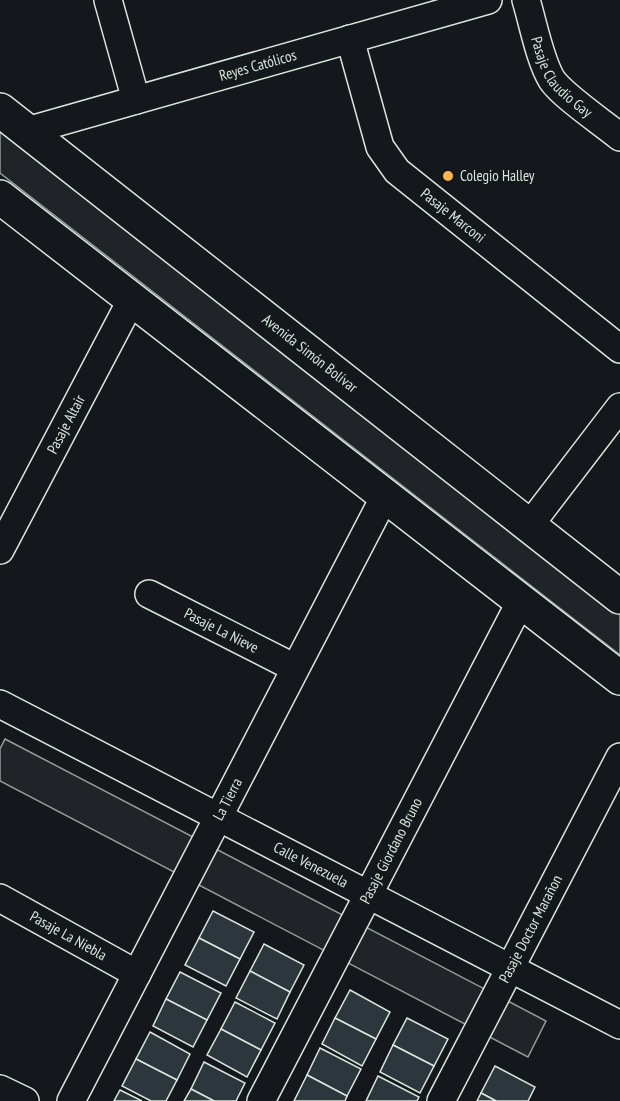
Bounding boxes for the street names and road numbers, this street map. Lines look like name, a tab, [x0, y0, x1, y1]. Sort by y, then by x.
street label: Pasaje Claudio Gay	[527, 34, 597, 122]
street label: Reyes Católicos	[217, 45, 298, 85]
street label: Pasaje Marconi	[417, 184, 489, 247]
street label: Avenida Simón Bolívar	[259, 310, 362, 397]
street label: Pasaje Altair	[42, 391, 89, 457]
street label: Pasaje La Nieve	[181, 603, 262, 657]
street label: La Tierra	[208, 775, 246, 823]
street label: Pasaje Giordano Bruno	[355, 794, 426, 907]
street label: Calle Venezuela	[271, 837, 352, 892]
street label: Pasaje Doctor Marañon	[494, 871, 566, 986]
street label: Pasaje La Niebla	[27, 906, 110, 964]

